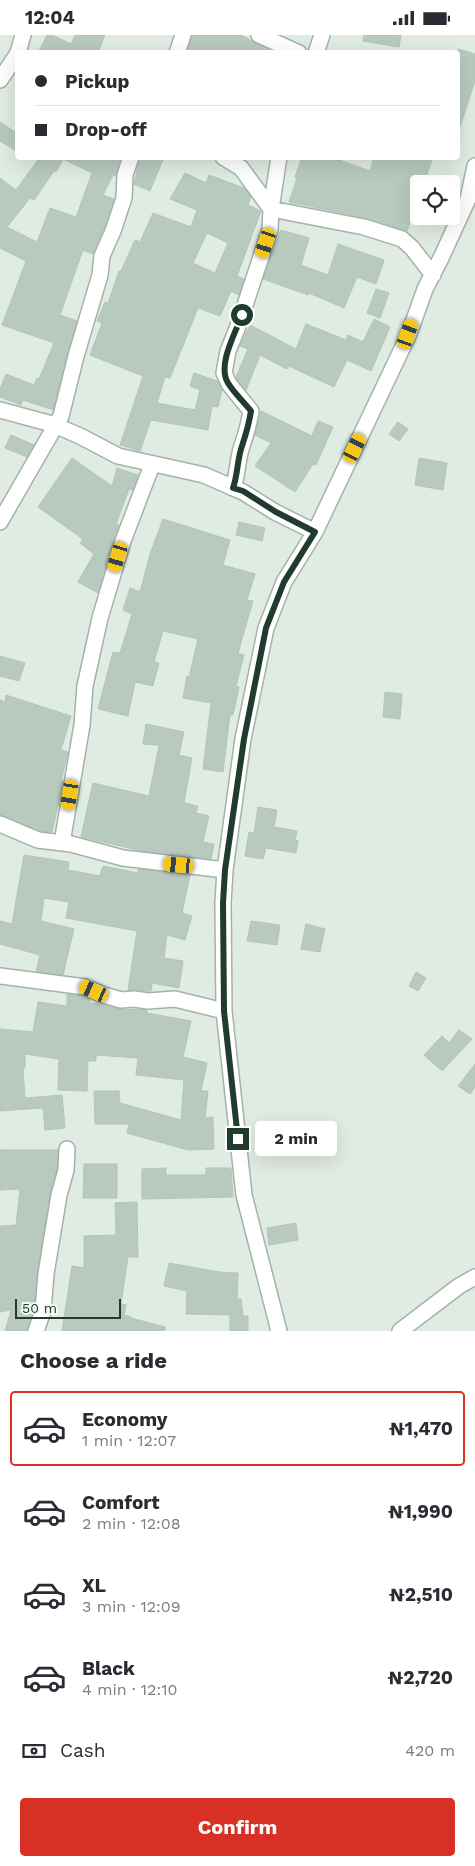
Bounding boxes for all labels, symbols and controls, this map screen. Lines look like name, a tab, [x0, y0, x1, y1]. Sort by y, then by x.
text: 12:04	[25, 6, 75, 29]
text: Pickup	[65, 70, 129, 93]
text: Drop-off	[65, 118, 147, 141]
map controls	[410, 175, 460, 225]
button: locate	[410, 175, 460, 225]
car	[254, 226, 277, 260]
route start	[231, 304, 253, 326]
car	[395, 317, 420, 351]
car	[341, 431, 368, 465]
car	[106, 540, 129, 574]
car	[60, 779, 79, 811]
car	[163, 856, 194, 874]
car	[77, 978, 110, 1004]
callout: 2 min	[256, 1121, 338, 1157]
route end	[227, 1128, 249, 1150]
text: 2 min	[274, 1129, 318, 1148]
scale bar	[15, 1296, 121, 1319]
text: 50 m	[22, 1300, 57, 1316]
text: Choose a ride	[20, 1348, 167, 1373]
icon: car	[22, 1406, 67, 1451]
text: Economy	[82, 1408, 167, 1431]
text: ₦1,470	[389, 1417, 453, 1440]
text: 1 min · 12:07	[82, 1431, 176, 1450]
icon: car	[22, 1489, 67, 1534]
text: Comfort	[82, 1491, 160, 1514]
text: ₦1,990	[388, 1500, 453, 1523]
text: 2 min · 12:08	[82, 1514, 181, 1533]
icon: car	[22, 1572, 67, 1617]
text: XL	[82, 1574, 106, 1597]
text: ₦2,510	[389, 1583, 453, 1606]
text: 3 min · 12:09	[82, 1597, 181, 1616]
icon: car	[22, 1655, 67, 1700]
text: Black	[82, 1657, 135, 1680]
text: ₦2,720	[388, 1666, 453, 1689]
text: 4 min · 12:10	[82, 1680, 177, 1699]
icon: cash	[20, 1737, 48, 1765]
text: Cash	[60, 1739, 106, 1762]
text: 420 m	[405, 1741, 455, 1760]
button: Confirm	[20, 1798, 455, 1856]

